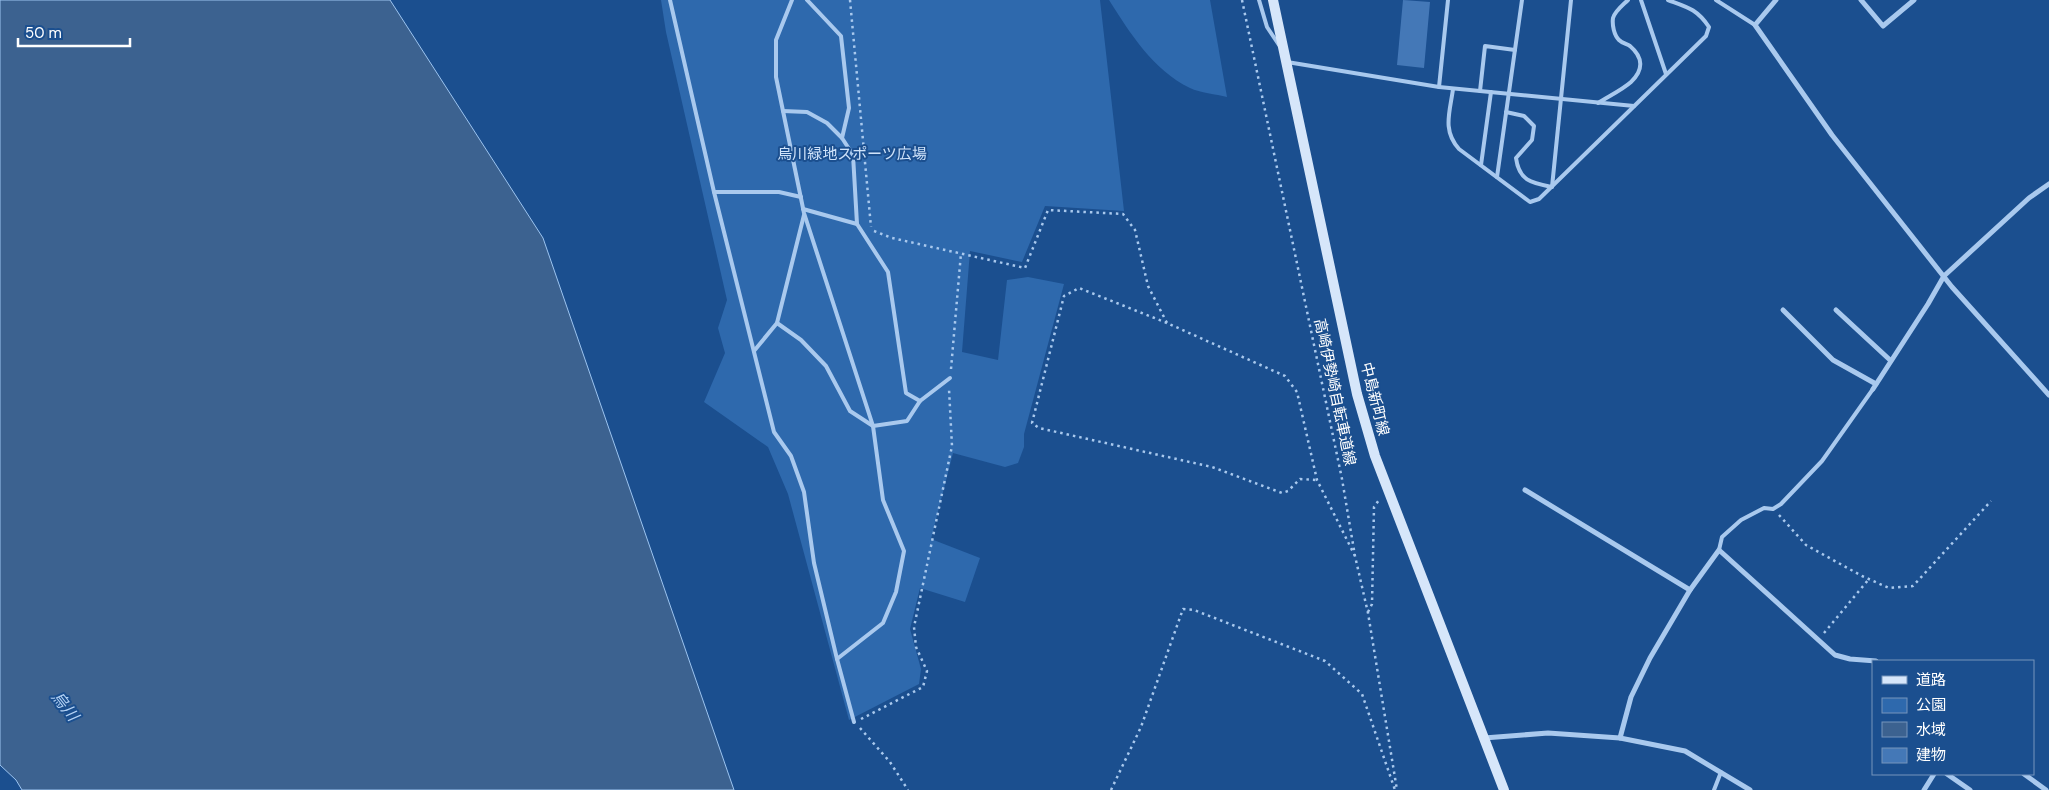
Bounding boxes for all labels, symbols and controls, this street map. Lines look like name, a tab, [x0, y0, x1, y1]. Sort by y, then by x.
scale bar	[18, 15, 130, 47]
text: 50 m	[25, 23, 62, 43]
park label: 烏川緑地スポーツ広場	[777, 144, 927, 164]
street label: 高崎伊勢崎自転車道線	[1310, 317, 1360, 467]
street label: 中島新町線	[1356, 360, 1394, 438]
legend	[1872, 660, 2034, 775]
text: 道路	[1916, 670, 1946, 690]
water label: 烏川	[47, 687, 84, 727]
text: 公園	[1916, 695, 1946, 715]
text: 水域	[1916, 720, 1946, 740]
text: 建物	[1916, 745, 1946, 765]

